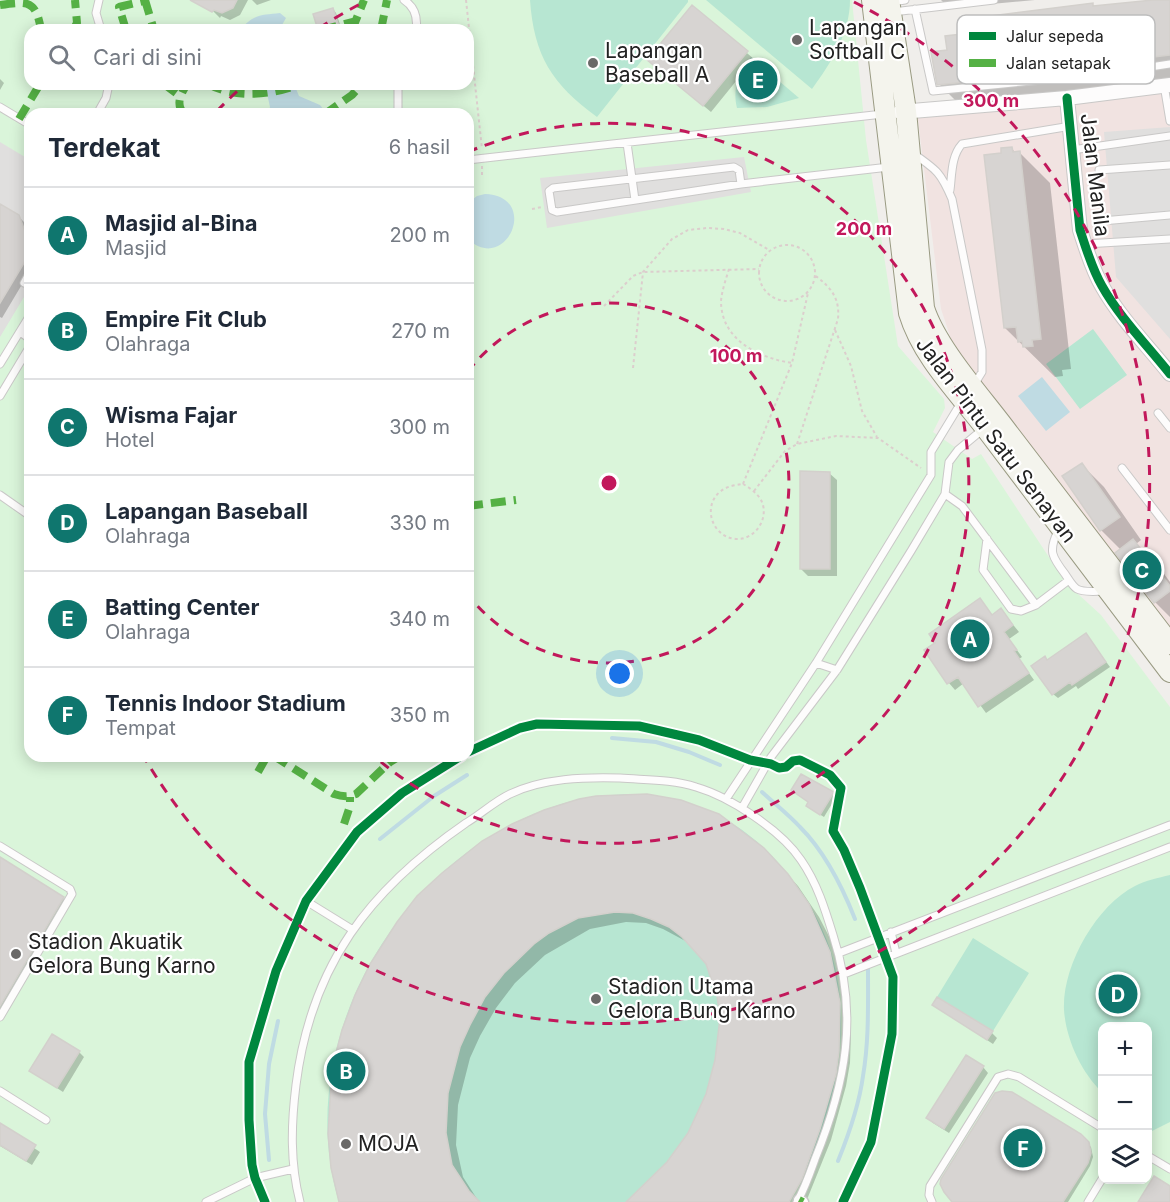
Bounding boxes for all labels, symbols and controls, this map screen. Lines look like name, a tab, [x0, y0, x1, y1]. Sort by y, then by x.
place label: Lapangan Softball C	[809, 15, 907, 64]
legend	[957, 15, 1155, 84]
search box	[24, 24, 474, 90]
text: Jalur sepeda	[1006, 26, 1104, 46]
marker: Lapangan Softball C	[790, 33, 804, 47]
place label: Lapangan Baseball A	[605, 38, 709, 87]
icon: search	[45, 41, 78, 74]
text: Cari di sini	[93, 44, 202, 70]
text: Jalan setapak	[1006, 53, 1111, 73]
marker: Lapangan Baseball A	[586, 56, 600, 70]
pin: E	[738, 58, 777, 103]
text: 300 m	[963, 90, 1019, 111]
street label: Jalan Manila	[1076, 112, 1115, 238]
text: Terdekat	[48, 132, 160, 163]
text: 6 hasil	[389, 135, 450, 159]
text: Masjid al-Bina	[105, 210, 258, 236]
text: 200 m	[836, 218, 892, 239]
text: A	[60, 223, 75, 247]
text: 200 m	[389, 223, 450, 247]
text: Masjid	[105, 236, 167, 260]
text: Empire Fit Club	[105, 306, 267, 332]
text: B	[61, 319, 74, 343]
text: 270 m	[391, 319, 450, 343]
text: Olahraga	[105, 332, 190, 356]
street label: Jalan Pintu Satu Senayan	[911, 332, 1082, 547]
text: 100 m	[710, 345, 762, 366]
text: Wisma Fajar	[105, 402, 237, 428]
text: C	[60, 415, 75, 439]
text: 300 m	[389, 415, 450, 439]
text: Hotel	[105, 428, 155, 452]
centre of rings	[599, 473, 619, 493]
text: Lapangan Baseball	[105, 498, 308, 524]
text: D	[60, 511, 75, 535]
text: 330 m	[390, 511, 450, 535]
text: Olahraga	[105, 524, 190, 548]
pin: C	[1122, 548, 1162, 592]
text: Batting Center	[105, 594, 259, 620]
text: E	[61, 607, 74, 631]
text: 340 m	[389, 607, 450, 631]
pin: A	[950, 616, 990, 662]
text: Olahraga	[105, 620, 190, 644]
your location	[605, 659, 634, 688]
text: Tennis Indoor Stadium	[105, 690, 346, 716]
text: F	[62, 703, 73, 727]
text: 350 m	[390, 703, 450, 727]
text: Tempat	[105, 716, 176, 740]
place label: Stadion Akuatik Gelora Bung Karno	[28, 929, 216, 978]
marker: Stadion Akuatik Gelora Bung Karno	[9, 947, 23, 961]
pin: D	[1098, 972, 1138, 1016]
place label: Stadion Utama Gelora Bung Karno	[608, 974, 796, 1023]
marker: Stadion Utama Gelora Bung Karno	[589, 992, 603, 1006]
map controls	[1098, 1022, 1152, 1184]
button: +	[1098, 1022, 1152, 1076]
pin: B	[326, 1048, 366, 1094]
button: −	[1098, 1076, 1152, 1130]
pin: F	[1004, 1126, 1042, 1170]
button: layers	[1098, 1130, 1152, 1184]
place label: MOJA	[358, 1131, 419, 1156]
marker: MOJA	[339, 1137, 353, 1151]

